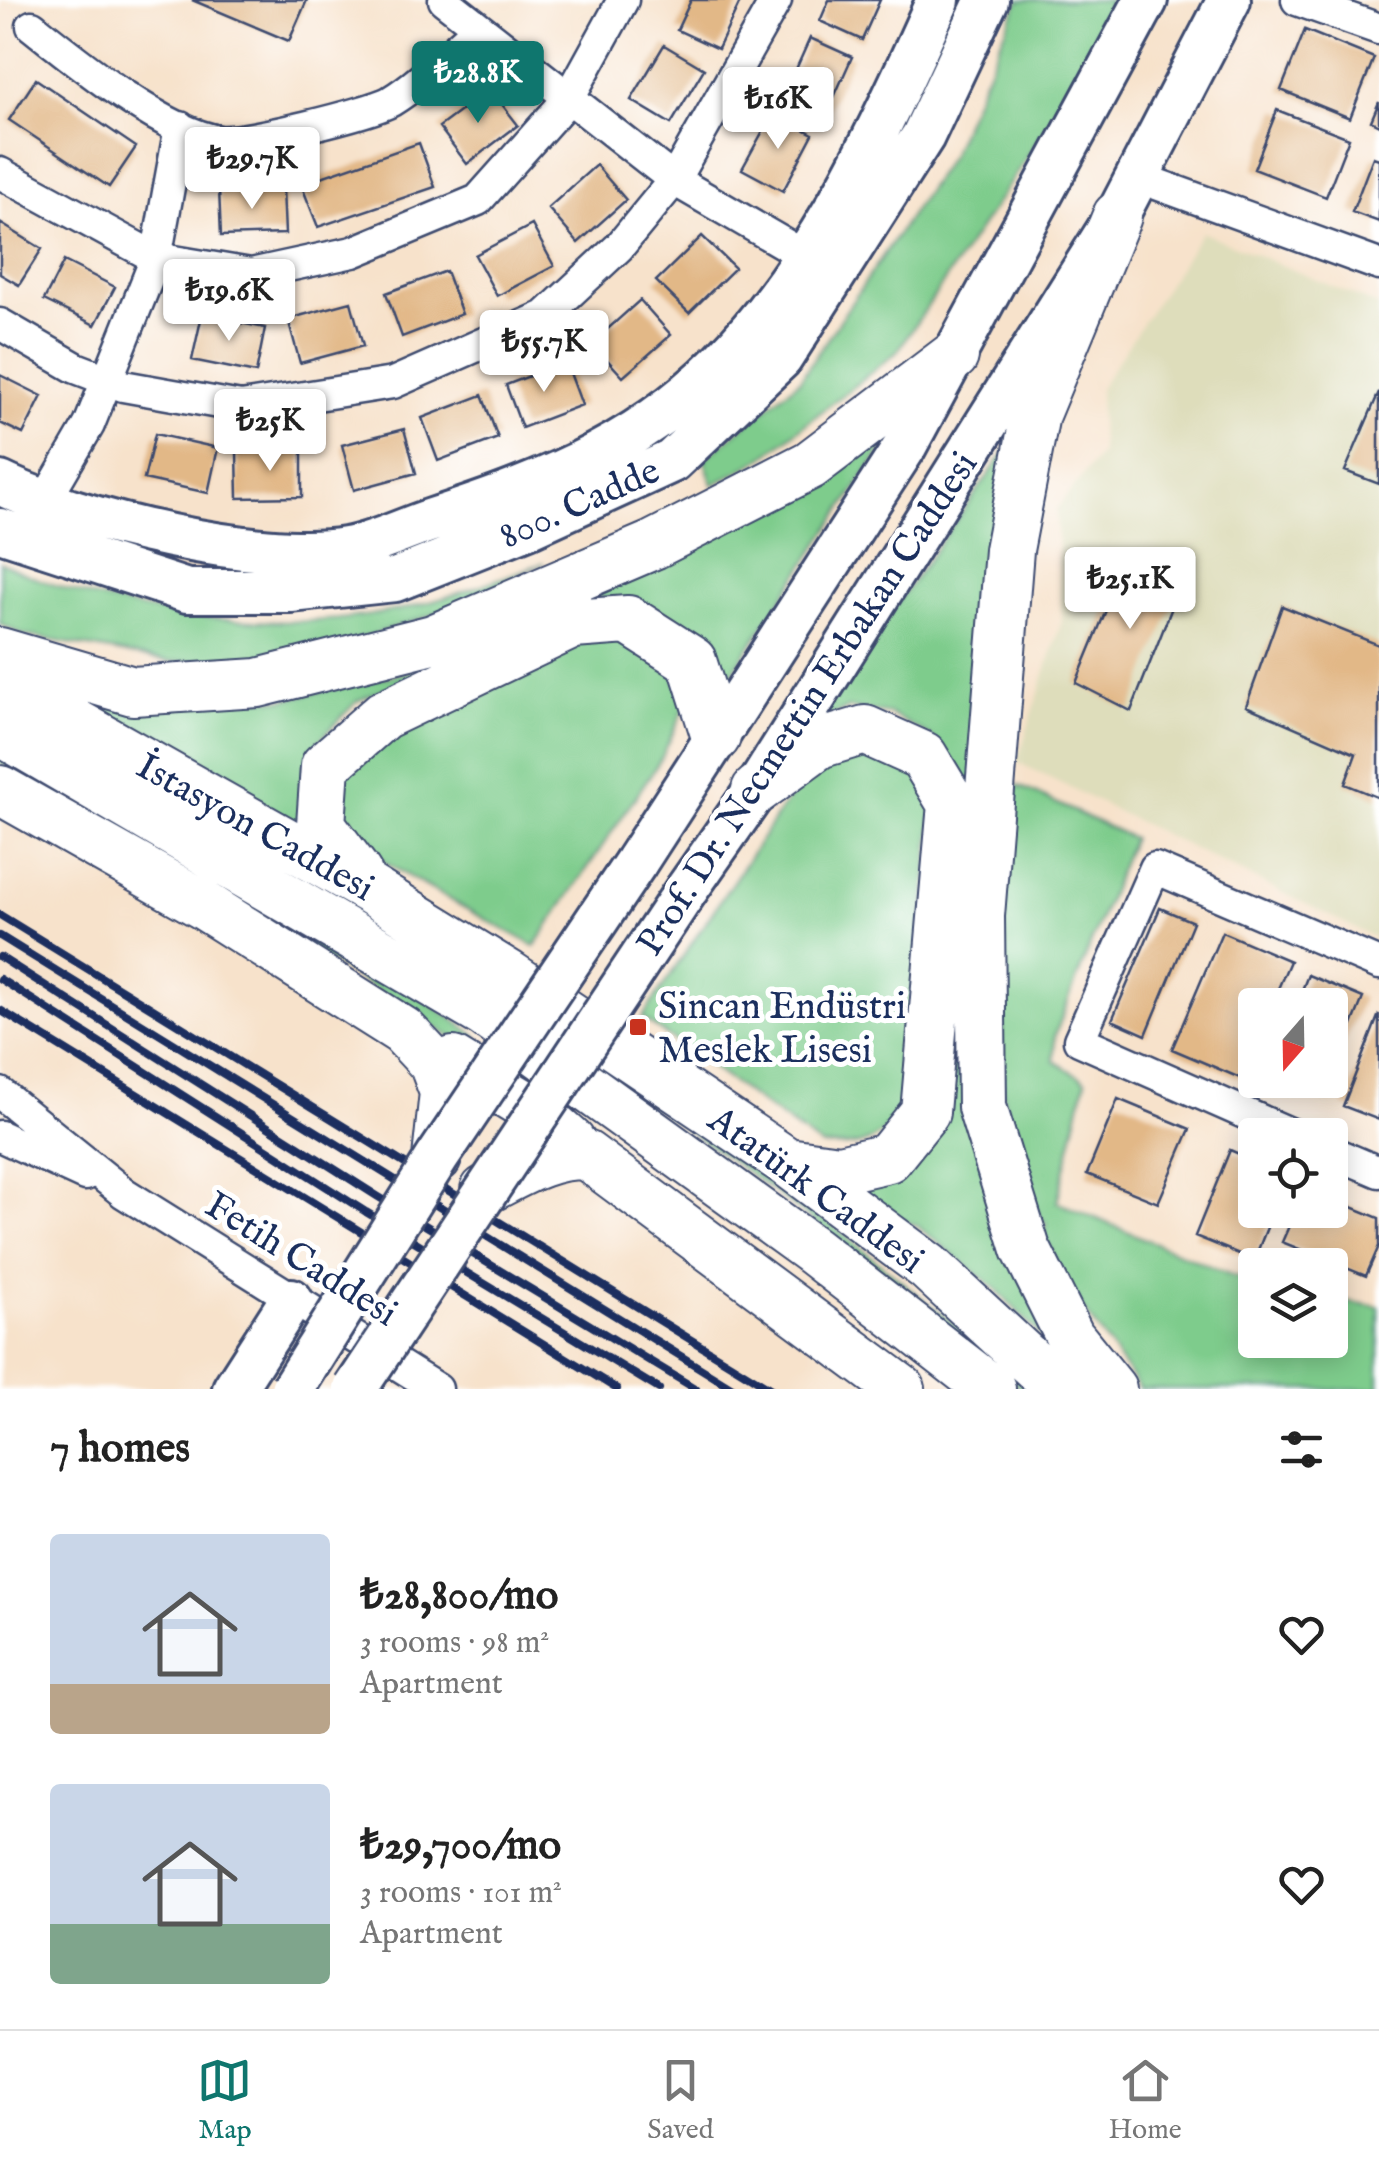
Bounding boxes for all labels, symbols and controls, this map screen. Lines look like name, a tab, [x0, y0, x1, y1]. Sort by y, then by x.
pin: ₺28.8K	[397, 41, 559, 126]
text: ₺28.8K	[434, 53, 522, 94]
pin: ₺16K	[719, 67, 837, 152]
text: ₺16K	[745, 79, 811, 120]
pin: ₺29.7K	[171, 127, 333, 212]
text: ₺29.7K	[207, 139, 297, 180]
pin: ₺19.6K	[148, 259, 310, 344]
text: ₺19.6K	[185, 271, 273, 312]
pin: ₺55.7K	[463, 310, 625, 395]
text: ₺55.7K	[502, 322, 586, 363]
pin: ₺25K	[211, 389, 329, 474]
text: ₺25K	[236, 401, 304, 442]
street label: Prof. Dr. Necmettin Erbakan Caddesi	[627, 444, 990, 966]
street label: 800. Cadde	[493, 448, 668, 561]
pin: ₺25.1K	[1049, 547, 1211, 632]
text: ₺25.1K	[1087, 559, 1173, 600]
street label: İstasyon Caddesi	[127, 744, 382, 914]
place label: Sincan Endüstri Meslek Lisesi	[658, 984, 906, 1076]
north arrow	[1238, 988, 1348, 1098]
map controls	[1238, 988, 1348, 1358]
marker: Sincan Endüstri Meslek Lisesi	[627, 1016, 649, 1038]
street label: Atatürk Caddesi	[697, 1096, 933, 1286]
button: locate	[1238, 1118, 1348, 1228]
street label: Fetih Caddesi	[195, 1182, 406, 1339]
button: layers	[1238, 1248, 1348, 1358]
icon: filters	[1274, 1422, 1329, 1477]
text: 7 homes	[50, 1423, 190, 1476]
text: ₺28,800/mo	[360, 1570, 558, 1623]
icon: home	[130, 1574, 250, 1694]
icon: heart	[1274, 1607, 1329, 1662]
text: 3 rooms · 98 m²	[360, 1623, 549, 1664]
text: Apartment	[360, 1664, 503, 1705]
text: ₺29,700/mo	[360, 1820, 561, 1873]
icon: home	[130, 1824, 250, 1944]
icon: heart	[1274, 1857, 1329, 1912]
text: 3 rooms · 101 m²	[360, 1873, 562, 1914]
text: Apartment	[360, 1914, 503, 1955]
tab: Map	[197, 2053, 252, 2148]
tab: Saved	[647, 2053, 714, 2148]
tab: Home	[1108, 2053, 1182, 2148]

